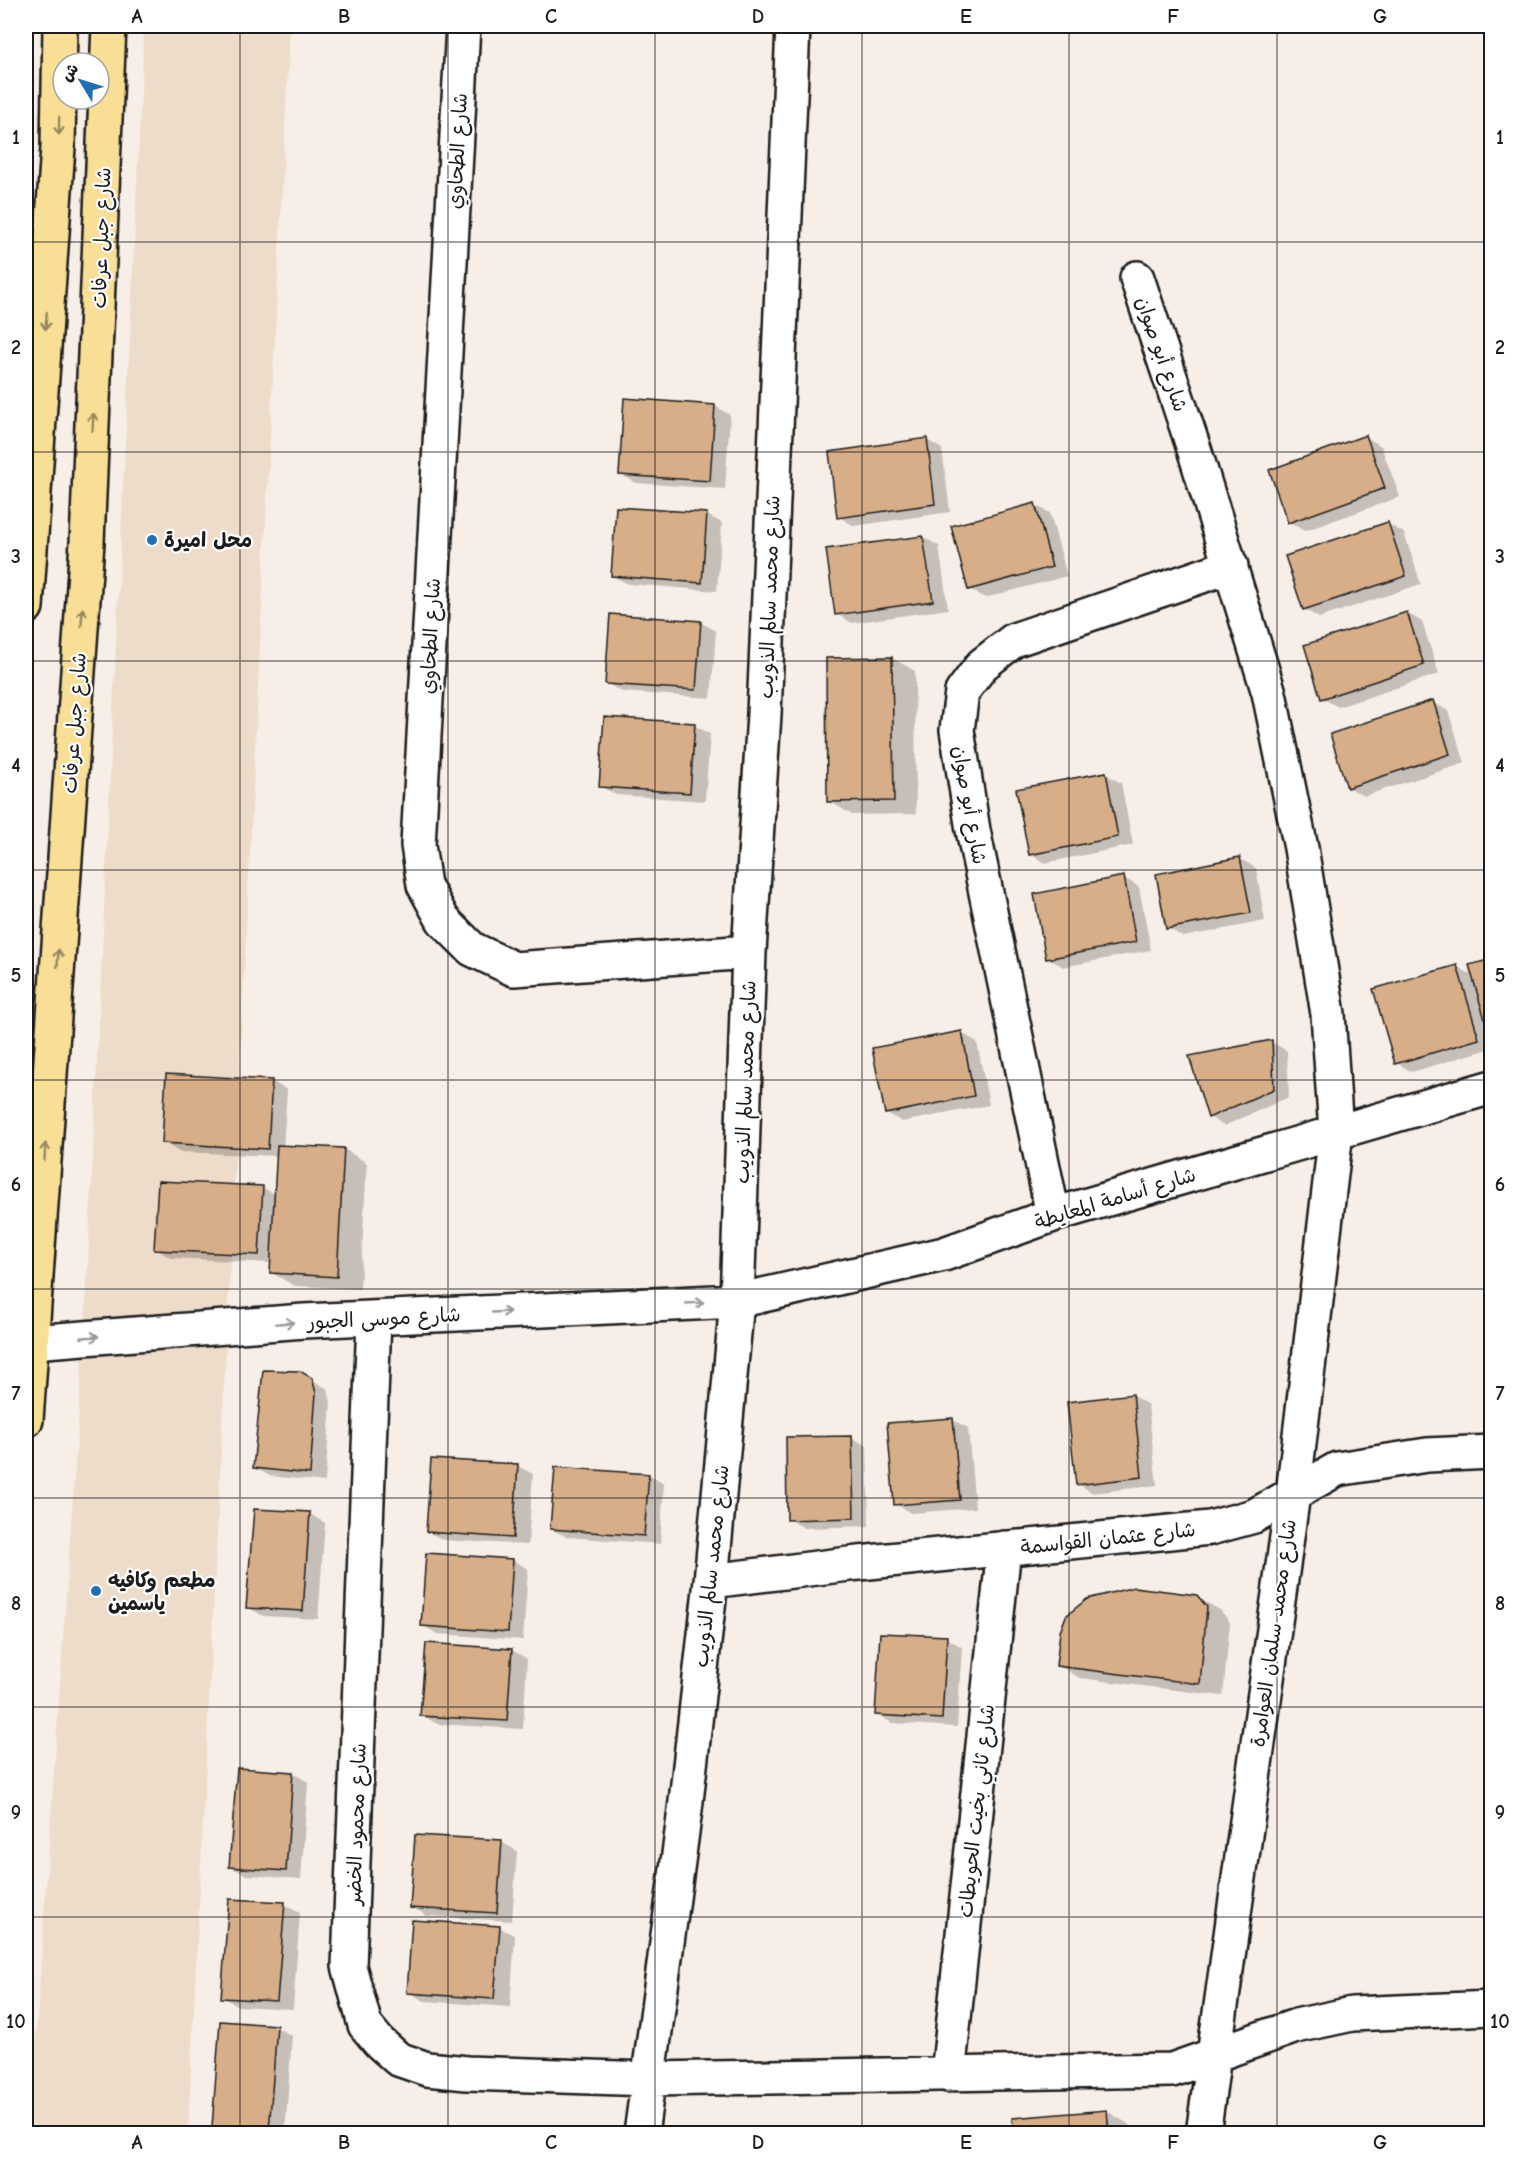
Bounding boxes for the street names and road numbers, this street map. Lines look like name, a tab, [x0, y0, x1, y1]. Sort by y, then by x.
street label: شارع الطحاوي	[443, 92, 475, 210]
street label: شارع جبل عرفات	[88, 167, 117, 309]
street label: شارع أبو صوان	[1129, 294, 1192, 415]
street label: شارع محمد سالم الذويب	[754, 495, 788, 699]
street label: شارع الطحاوي	[416, 577, 448, 695]
street label: شارع جبل عرفات	[58, 652, 93, 794]
street label: شارع أبو صوان	[946, 744, 991, 867]
street label: شارع محمد سالم الذويب	[730, 980, 764, 1184]
street label: شارع أسامة المعايطة	[1032, 1163, 1199, 1236]
street label: شارع موسى الجبور	[305, 1303, 461, 1336]
street label: شارع محمد سالم الذويب	[689, 1464, 737, 1669]
street label: شارع عثمان القواسمة	[1019, 1518, 1197, 1561]
street label: شارع محمد سلمان العوامرة	[1246, 1518, 1303, 1749]
street label: شارع ثاني بخيت الحويطات	[954, 1703, 1005, 1920]
street label: شارع محمود الخضر	[342, 1743, 373, 1907]

